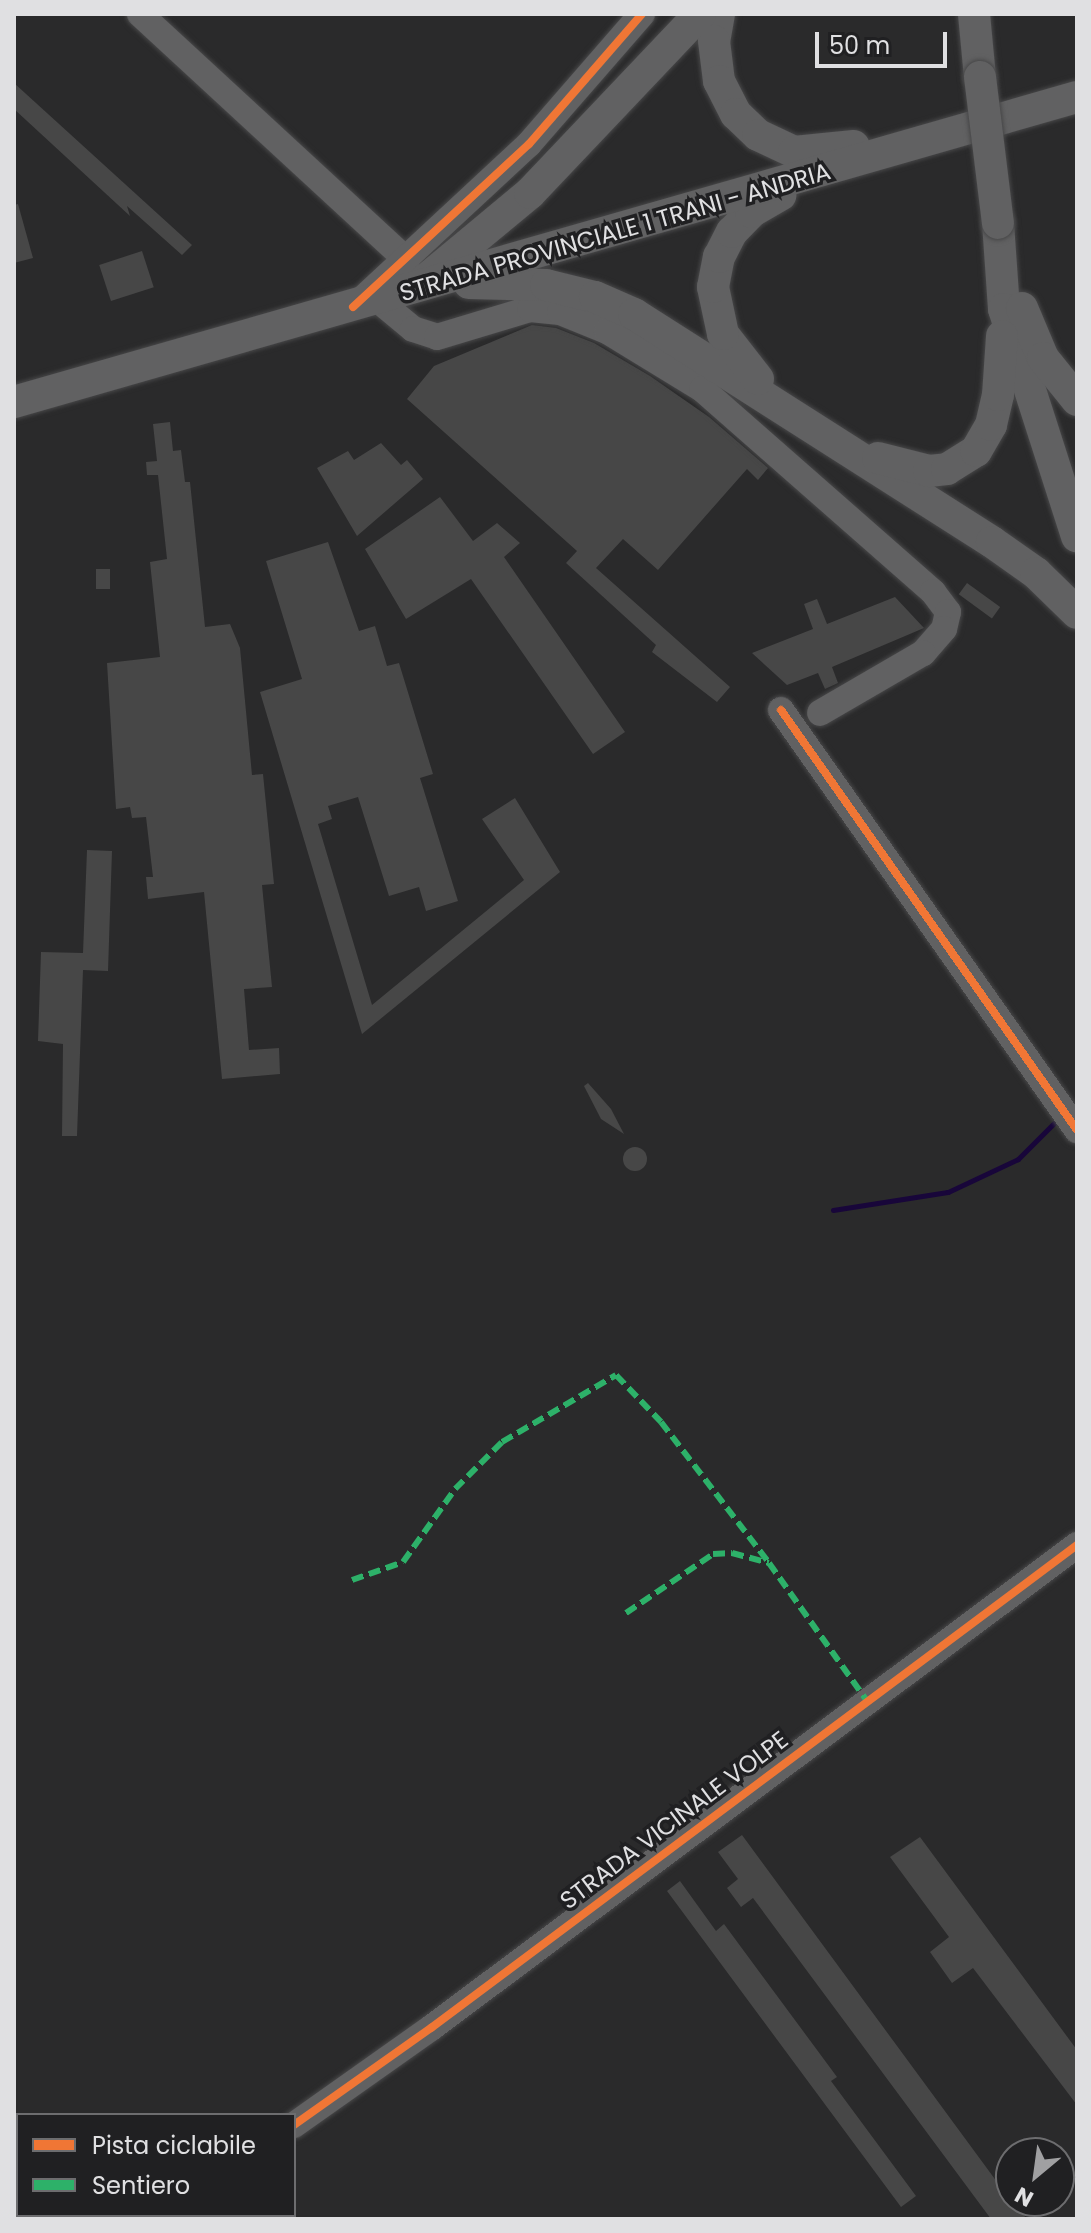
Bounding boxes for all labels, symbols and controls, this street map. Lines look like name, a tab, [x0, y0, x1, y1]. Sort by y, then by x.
scale bar	[819, 16, 951, 66]
text: 50 m	[829, 29, 890, 62]
street label: STRADA PROVINCIALE 1 TRANI - ANDRIA	[396, 157, 834, 307]
street label: STRADA VICINALE VOLPE	[554, 1725, 794, 1915]
legend	[16, 2113, 296, 2217]
text: Pista ciclabile	[92, 2129, 256, 2162]
north arrow	[995, 2137, 1075, 2217]
text: Sentiero	[92, 2169, 190, 2202]
text: N	[1009, 2179, 1039, 2214]

